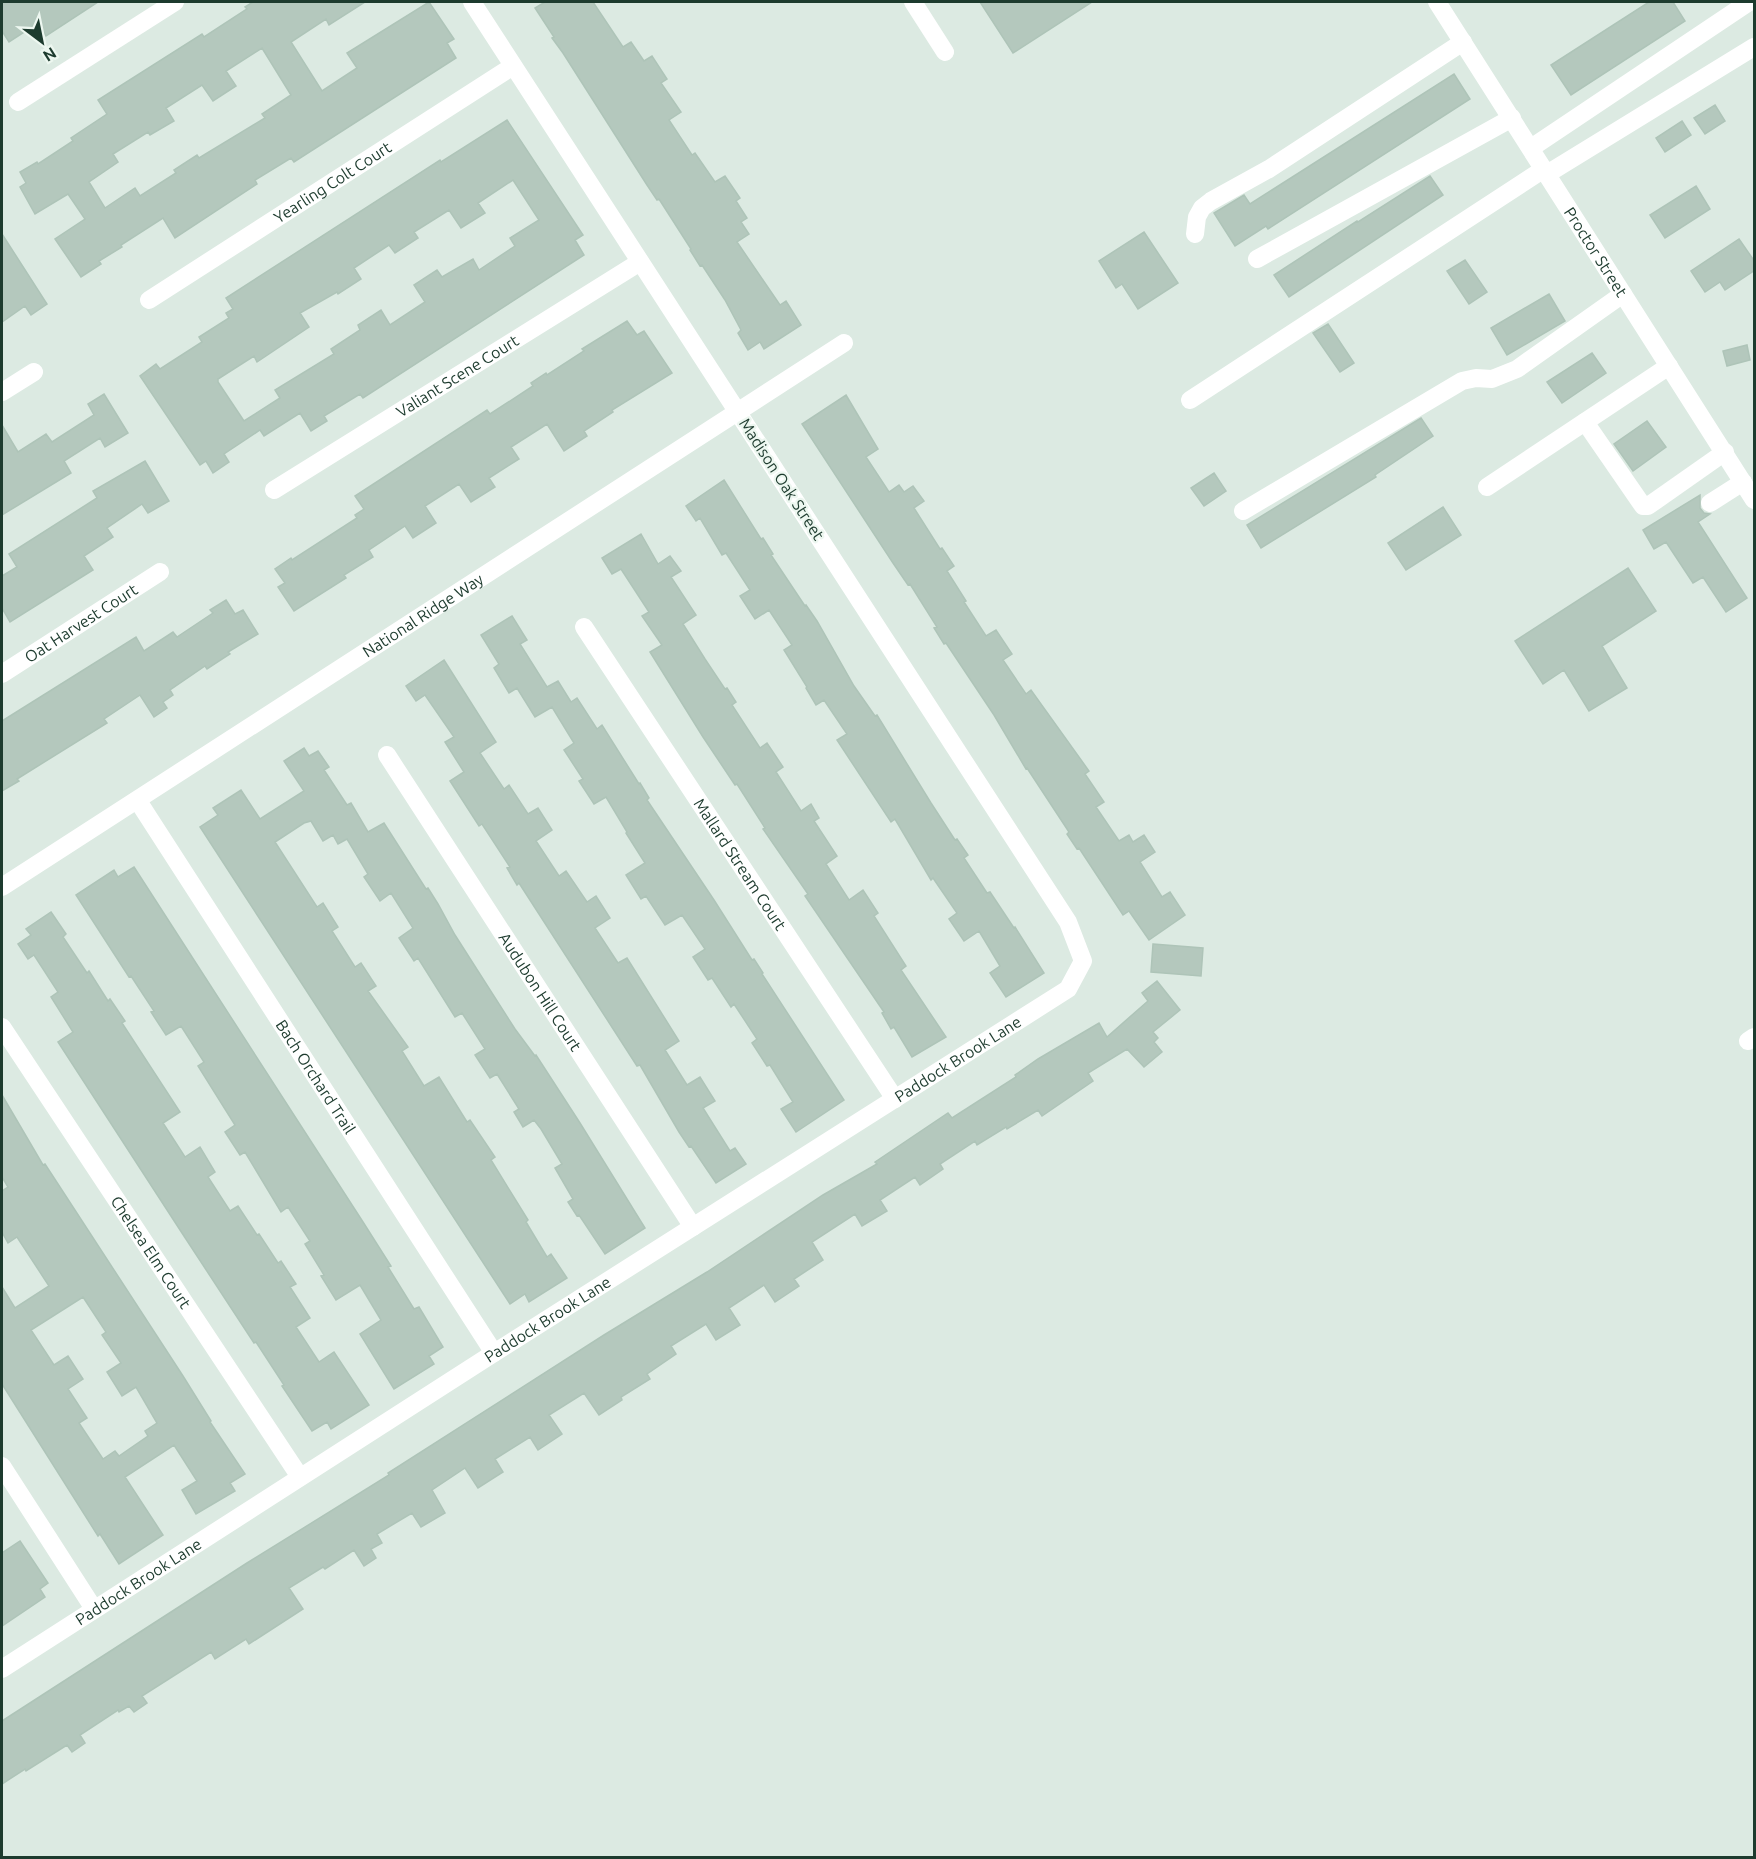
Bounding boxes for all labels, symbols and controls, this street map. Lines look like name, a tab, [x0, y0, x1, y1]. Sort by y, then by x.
north arrow	[12, 12, 72, 72]
text: N	[40, 44, 60, 66]
street label: Yearling Colt Court	[270, 137, 395, 226]
street label: Proctor Street	[1561, 204, 1631, 300]
street label: Valiant Scene Court	[393, 331, 522, 421]
street label: Madison Oak Street	[736, 415, 828, 544]
street label: National Ridge Way	[359, 569, 487, 661]
street label: Oat Harvest Court	[21, 580, 141, 666]
street label: Mallard Stream Court	[690, 795, 791, 934]
street label: Audubon Hill Court	[495, 929, 586, 1055]
street label: Paddock Brook Lane	[891, 1012, 1024, 1106]
street label: Bach Orchard Trail	[272, 1016, 359, 1137]
street label: Chelsea Elm Court	[107, 1193, 195, 1312]
street label: Paddock Brook Lane	[481, 1272, 614, 1366]
street label: Paddock Brook Lane	[72, 1534, 205, 1629]

